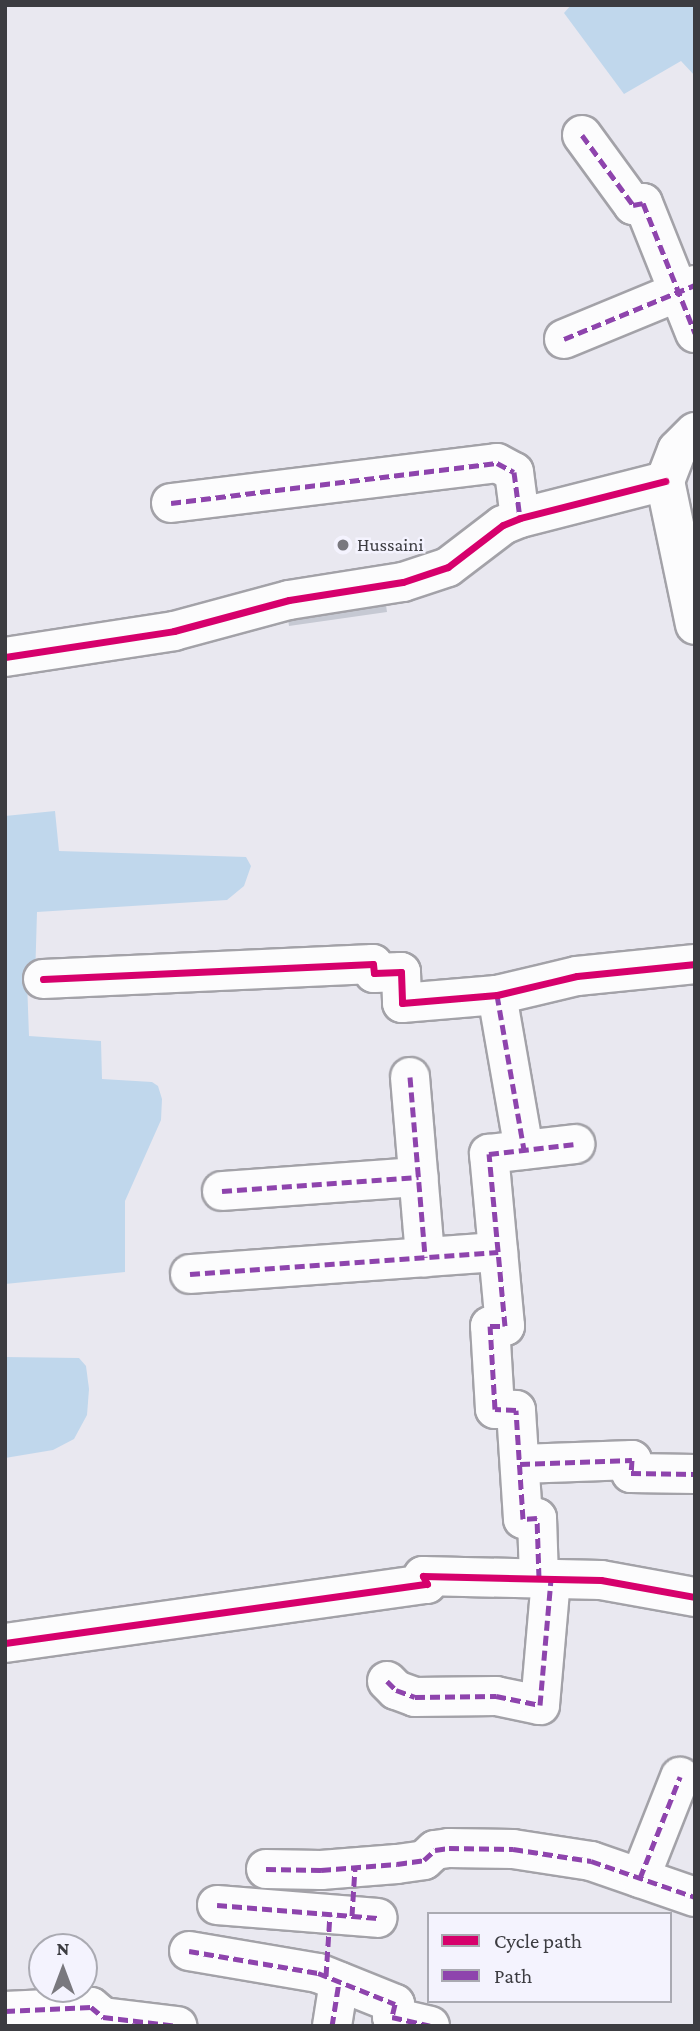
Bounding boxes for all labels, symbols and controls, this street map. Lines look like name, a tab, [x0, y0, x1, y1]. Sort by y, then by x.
place label: Hussaini	[357, 534, 423, 556]
marker: Hussaini	[335, 537, 351, 553]
legend	[427, 1912, 672, 2003]
text: Cycle path	[494, 1929, 582, 1953]
north arrow	[28, 1933, 98, 2003]
text: N	[57, 1938, 69, 1959]
text: Path	[494, 1964, 532, 1988]

